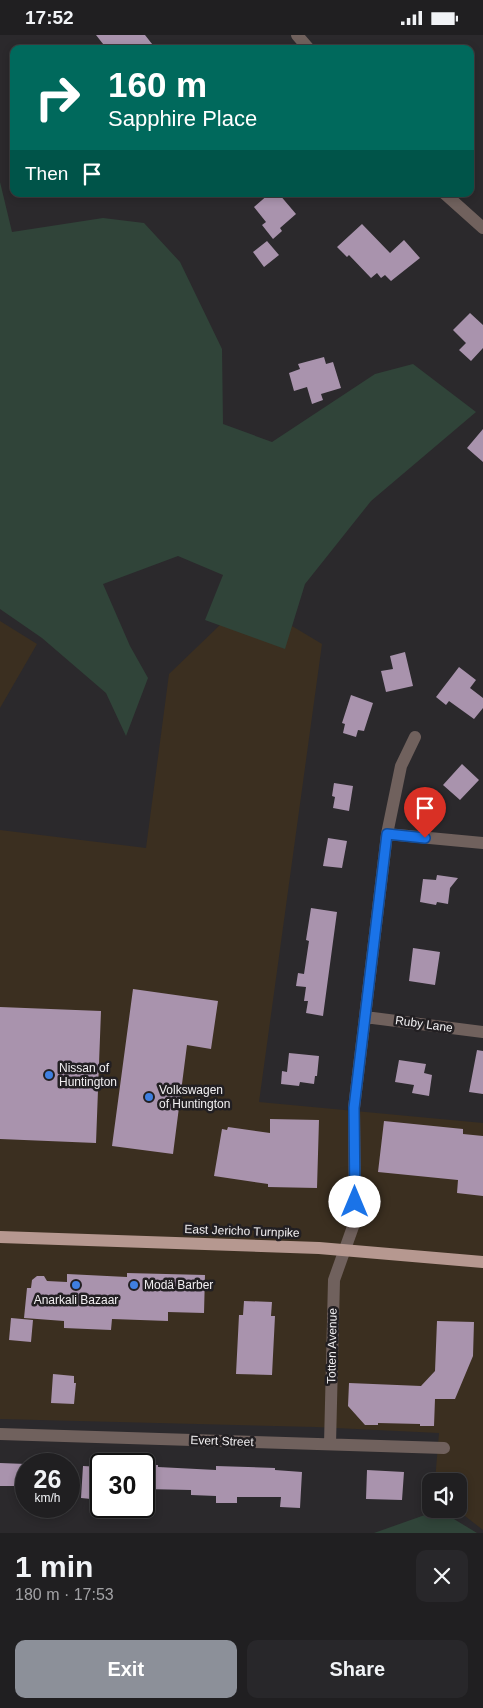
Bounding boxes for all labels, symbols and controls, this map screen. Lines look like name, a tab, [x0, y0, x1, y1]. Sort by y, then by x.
text: 17:52	[25, 7, 74, 28]
icon: right	[25, 65, 90, 130]
text: 160 m	[108, 65, 207, 104]
text: Sapphire Place	[108, 106, 257, 131]
icon: arrive	[78, 160, 106, 188]
text: Then	[25, 163, 68, 184]
pin	[404, 787, 446, 838]
icon: arrive	[411, 794, 439, 822]
street label: Ruby Lane	[394, 1013, 454, 1035]
place label: Nissan of Huntington	[59, 1061, 117, 1089]
marker: Nissan of Huntington	[43, 1069, 55, 1081]
place label: Volkswagen of Huntington	[159, 1083, 230, 1111]
marker: Volkswagen of Huntington	[143, 1091, 155, 1103]
position arrow	[328, 1175, 380, 1227]
street label: East Jericho Turnpike	[184, 1222, 300, 1240]
place label: Modä Barber	[144, 1278, 213, 1292]
marker: Anarkali Bazaar	[70, 1279, 82, 1291]
marker: Modä Barber	[128, 1279, 140, 1291]
place label: Anarkali Bazaar	[34, 1293, 118, 1307]
street label: Totten Avenue	[324, 1308, 340, 1384]
street label: Evert Street	[190, 1433, 255, 1449]
speed limit sign: 30	[90, 1453, 155, 1518]
text: 26	[34, 1465, 61, 1493]
map controls	[422, 1473, 467, 1518]
button: sound	[422, 1473, 467, 1518]
text: km/h	[34, 1491, 61, 1505]
text: 1 min	[15, 1550, 93, 1583]
button: close	[416, 1550, 468, 1602]
text: 180 m · 17:53	[15, 1586, 114, 1603]
button: Exit	[15, 1640, 237, 1698]
button: Share	[247, 1640, 468, 1698]

